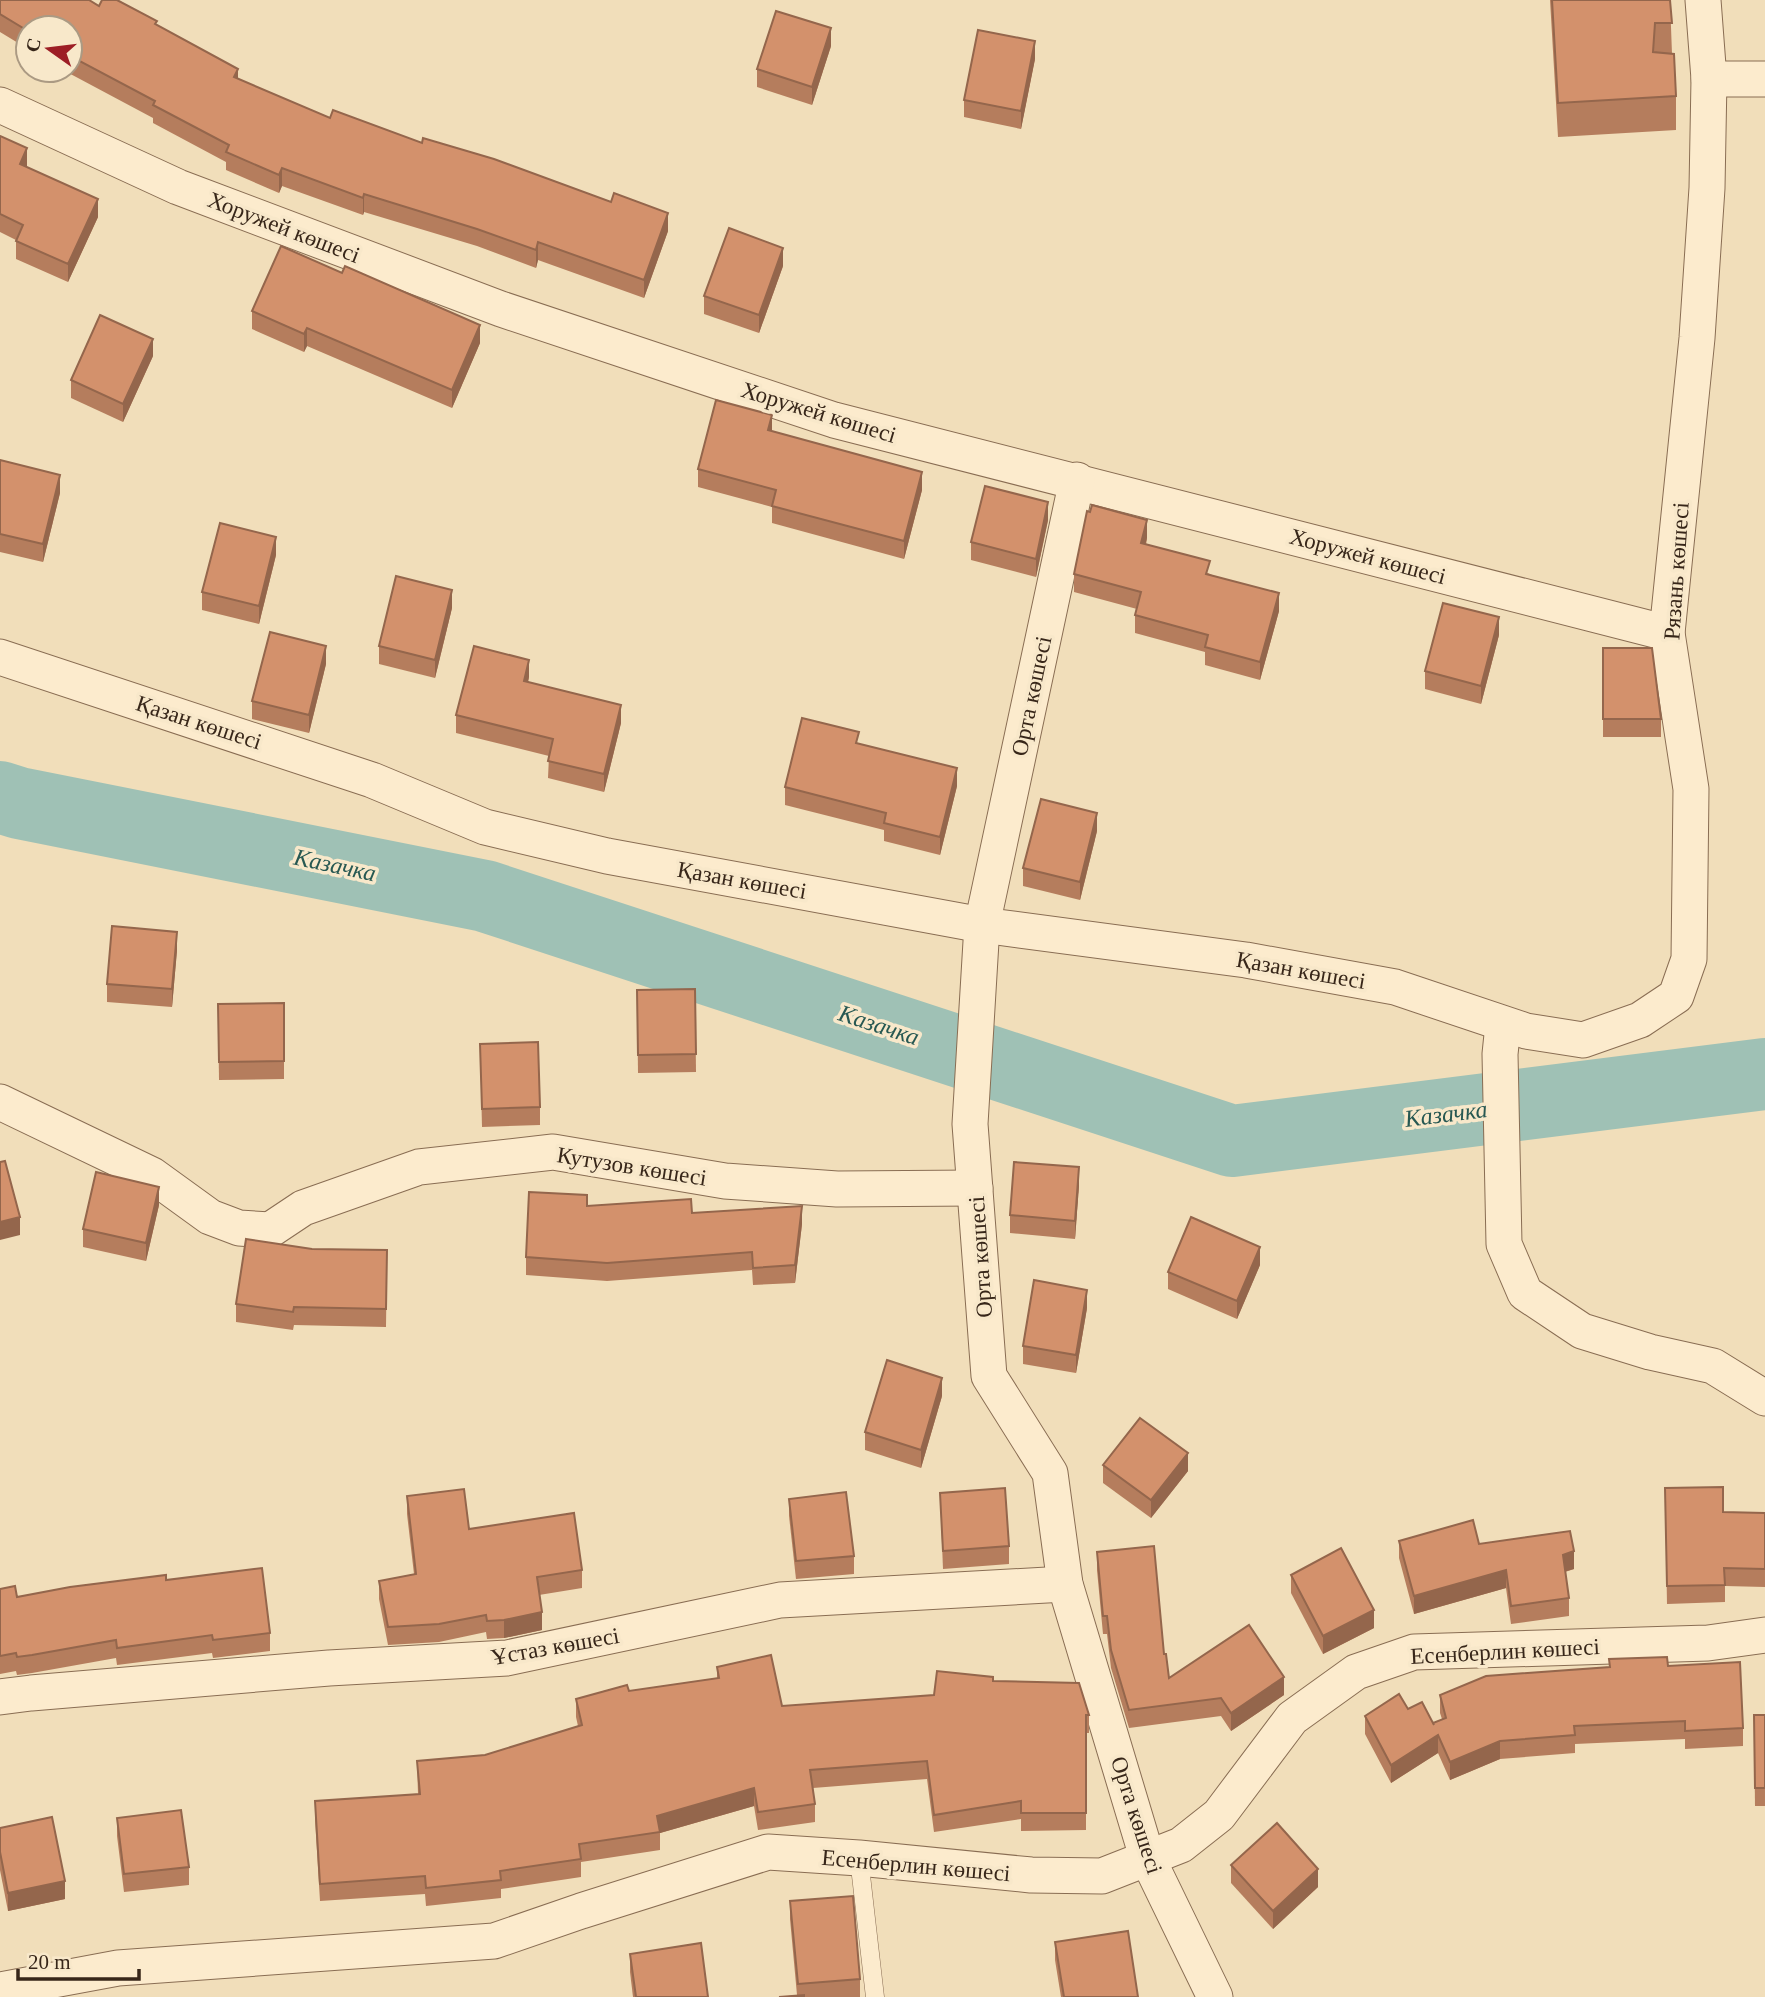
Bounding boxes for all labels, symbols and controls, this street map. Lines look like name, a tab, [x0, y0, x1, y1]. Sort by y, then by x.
north arrow	[14, 14, 84, 84]
text: С	[21, 36, 45, 54]
street label: Хоружей көшесі	[204, 187, 363, 268]
street label: Хоружей көшесі	[738, 377, 899, 448]
street label: Рязань көшесі	[1659, 501, 1694, 641]
street label: Хоружей көшесі	[1287, 524, 1449, 589]
street label: Орта көшесі	[1007, 634, 1056, 758]
street label: Қазан көшесі	[133, 690, 265, 755]
water label: Казачка	[291, 843, 378, 886]
street label: Қазан көшесі	[675, 857, 808, 904]
street label: Қазан көшесі	[1234, 947, 1367, 994]
water label: Казачка	[835, 999, 923, 1050]
water label: Казачка	[1402, 1096, 1489, 1132]
street label: Кутузов көшесі	[555, 1142, 709, 1191]
street label: Орта көшесі	[964, 1195, 997, 1319]
street label: Ұстаз көшесі	[489, 1623, 621, 1670]
street label: Есенберлин көшесі	[1410, 1634, 1600, 1669]
street label: Орта көшесі	[1106, 1753, 1167, 1877]
street label: Есенберлин көшесі	[820, 1845, 1011, 1886]
scale bar	[18, 1938, 138, 1982]
text: 20 m	[28, 1950, 71, 1974]

